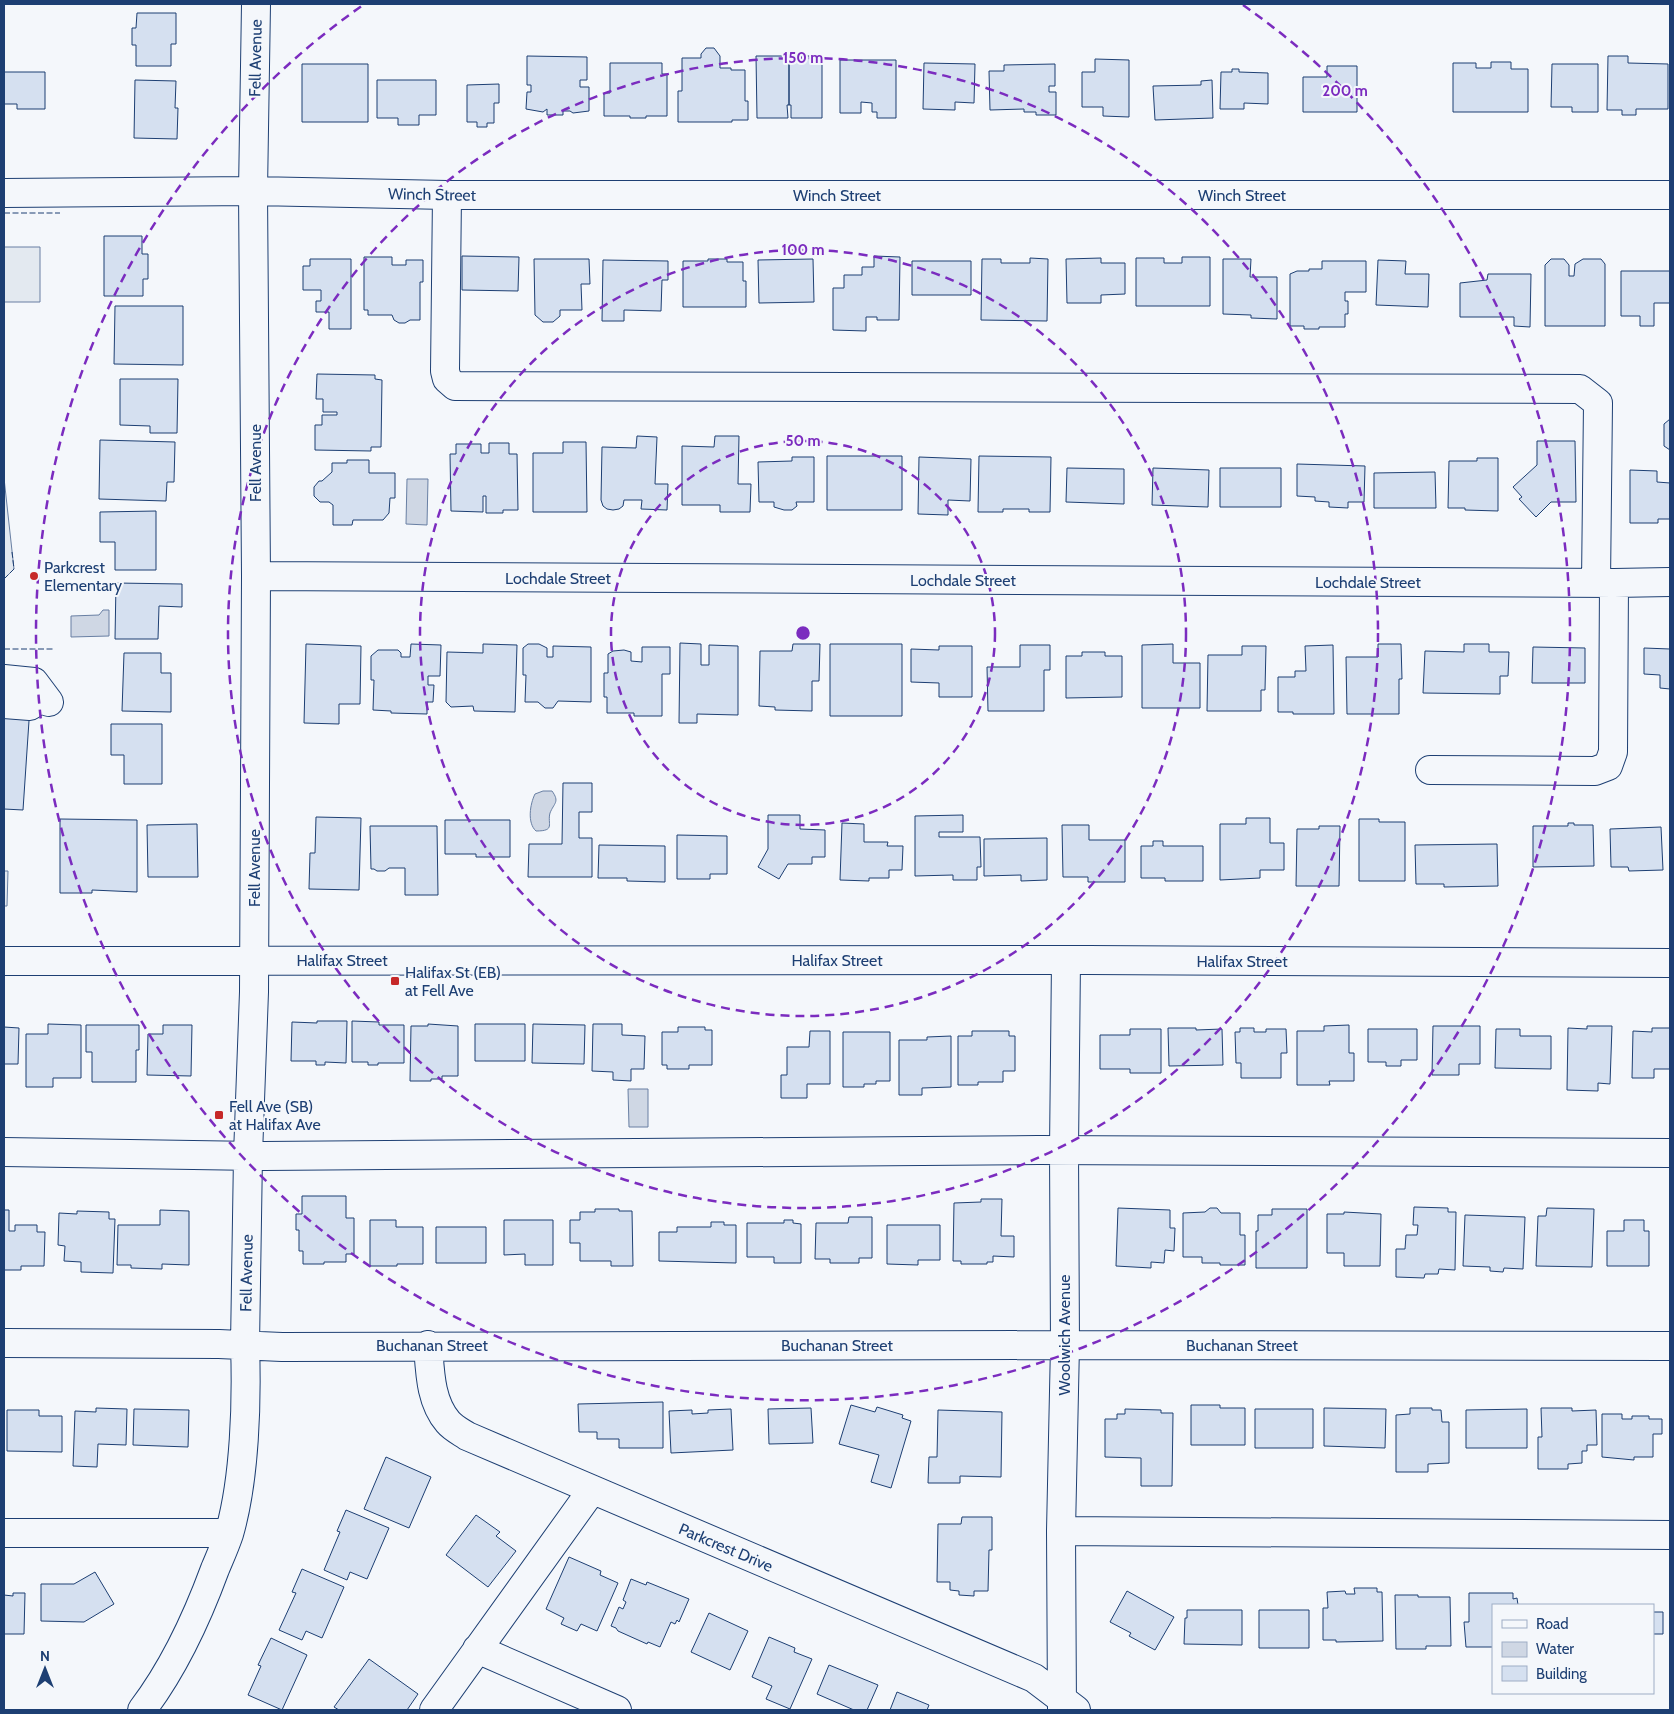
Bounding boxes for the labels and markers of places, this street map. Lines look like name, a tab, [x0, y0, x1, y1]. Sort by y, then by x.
place label: Parkcrest Elementary	[44, 558, 122, 595]
marker: Parkcrest Elementary	[28, 570, 40, 582]
centre of rings	[794, 624, 812, 642]
place label: Halifax St (EB) at Fell Ave	[405, 963, 501, 1000]
marker: Halifax St (EB) at Fell Ave	[389, 975, 401, 987]
place label: Fell Ave (SB) at Halifax Ave	[229, 1097, 321, 1134]
marker: Fell Ave (SB) at Halifax Ave	[213, 1109, 225, 1121]

